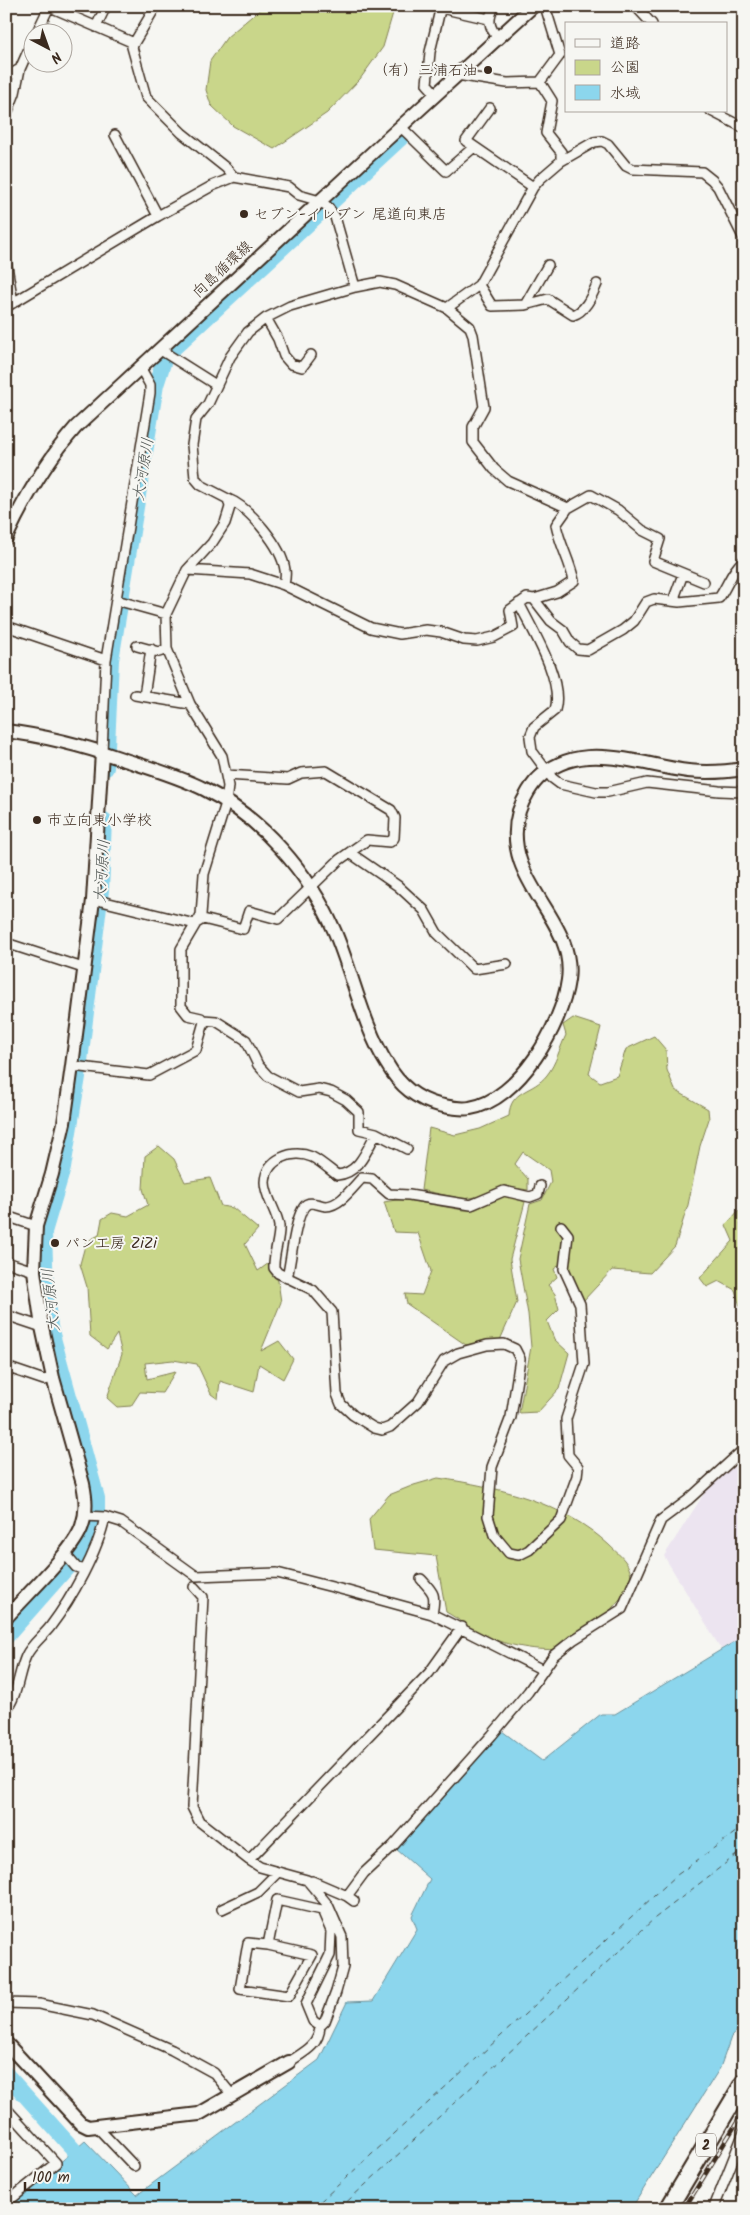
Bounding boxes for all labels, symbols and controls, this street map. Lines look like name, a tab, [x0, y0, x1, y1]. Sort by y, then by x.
north arrow	[22, 22, 72, 72]
legend	[565, 22, 728, 112]
text: 道路	[610, 32, 640, 56]
text: N	[45, 46, 66, 68]
text: 公園	[610, 56, 640, 80]
place label: （有）三浦石油	[373, 59, 478, 83]
marker: （有）三浦石油	[482, 64, 494, 76]
text: 水域	[610, 82, 640, 106]
place label: セブン-イレブン 尾道向東店	[254, 203, 447, 227]
marker: セブン-イレブン 尾道向東店	[238, 208, 250, 220]
street label: 向島循環線	[187, 235, 258, 304]
water label: 大河原川	[126, 436, 161, 503]
place label: 市立向東小学校	[47, 809, 152, 833]
marker: 市立向東小学校	[31, 814, 43, 826]
water label: 大河原川	[88, 838, 117, 904]
place label: パン工房 ZiZi	[65, 1232, 158, 1256]
marker: パン工房 ZiZi	[49, 1237, 61, 1249]
water label: 大河原川	[36, 1267, 67, 1333]
road number: 2	[696, 2134, 716, 2156]
scale bar	[25, 2160, 159, 2192]
text: 100 m	[32, 2166, 70, 2190]

